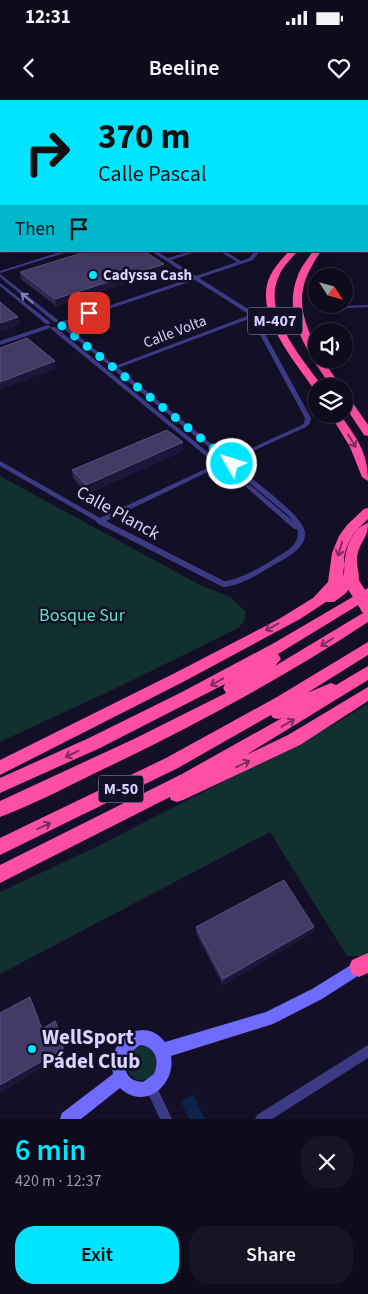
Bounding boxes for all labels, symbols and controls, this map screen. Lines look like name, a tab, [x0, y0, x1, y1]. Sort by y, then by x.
text: 12:31	[25, 4, 71, 31]
text: Beeline	[149, 52, 219, 84]
icon: back	[15, 54, 43, 82]
icon: heart	[325, 54, 353, 82]
text: 370 m	[98, 112, 190, 162]
icon: right	[15, 120, 80, 185]
text: Calle Pascal	[98, 158, 207, 190]
icon: arrive	[65, 215, 93, 243]
text: Then	[15, 216, 55, 243]
place label: Cadyssa Cash	[103, 265, 192, 286]
north arrow	[308, 268, 352, 312]
map controls	[308, 268, 353, 423]
marker: Cadyssa Cash	[87, 269, 99, 281]
pin	[68, 292, 110, 334]
one-way arrow	[21, 293, 34, 304]
icon: arrive	[75, 299, 103, 327]
road number: M-407	[248, 308, 302, 335]
street label: Calle Volta	[140, 310, 210, 354]
button: sound	[308, 323, 353, 368]
button: layers	[308, 378, 353, 423]
one-way arrow	[347, 434, 357, 449]
position arrow	[205, 437, 257, 489]
street label: Calle Planck	[72, 480, 164, 546]
one-way arrow	[334, 540, 344, 556]
park label: Bosque Sur	[39, 603, 126, 628]
one-way arrow	[264, 622, 279, 632]
one-way arrow	[320, 636, 334, 647]
one-way arrow	[211, 677, 225, 687]
one-way arrow	[280, 718, 294, 728]
one-way arrow	[65, 750, 80, 759]
one-way arrow	[235, 759, 250, 768]
road number: M-50	[98, 776, 144, 802]
one-way arrow	[36, 821, 51, 830]
place label: WellSport Pádel Club	[42, 1022, 140, 1076]
marker: WellSport Pádel Club	[26, 1043, 38, 1055]
text: 6 min	[15, 1129, 86, 1172]
button: close	[301, 1136, 353, 1188]
text: 420 m · 12:37	[15, 1170, 102, 1192]
button: Exit	[15, 1226, 179, 1284]
button: Share	[189, 1226, 353, 1284]

